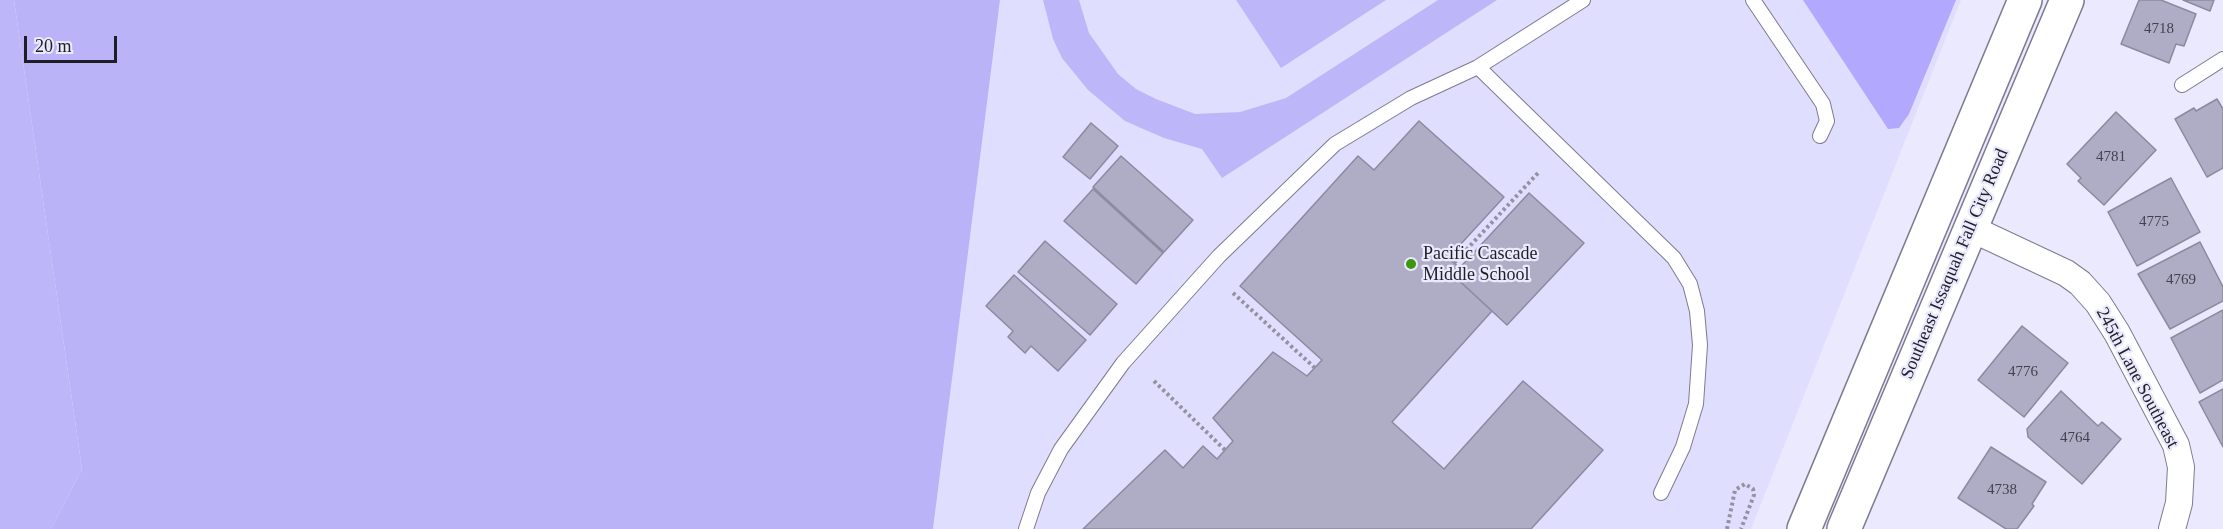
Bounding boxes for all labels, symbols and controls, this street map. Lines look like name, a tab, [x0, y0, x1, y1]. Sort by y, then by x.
house number: 4718	[2144, 20, 2174, 38]
scale bar	[27, 24, 120, 62]
text: 20 m	[35, 36, 72, 56]
street label: Southeast Issaquah Fall City Road	[1897, 146, 2013, 382]
house number: 4781	[2096, 148, 2126, 166]
house number: 4775	[2139, 213, 2169, 231]
place label: Pacific Cascade Middle School	[1423, 243, 1537, 286]
marker: Pacific Cascade Middle School	[1404, 257, 1418, 271]
house number: 4769	[2166, 271, 2196, 289]
street label: 245th Lane Southeast	[2091, 304, 2183, 452]
house number: 4776	[2008, 363, 2038, 381]
house number: 4764	[2060, 429, 2090, 447]
house number: 4738	[1987, 481, 2017, 499]

